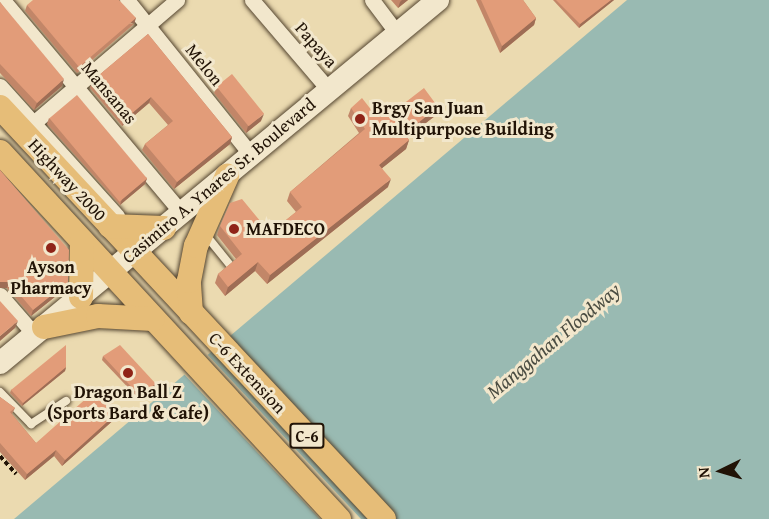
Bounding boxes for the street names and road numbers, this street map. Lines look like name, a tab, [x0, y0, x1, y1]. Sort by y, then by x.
street label: Papaya	[290, 18, 342, 72]
street label: Melon	[181, 40, 227, 90]
street label: Mansanas	[77, 57, 141, 129]
street label: Casimiro A. Ynares Sr. Boulevard	[118, 94, 320, 268]
street label: Highway 2000	[23, 134, 111, 226]
street label: C-6 Extension	[204, 328, 290, 418]
road number: C-6	[289, 423, 325, 449]

